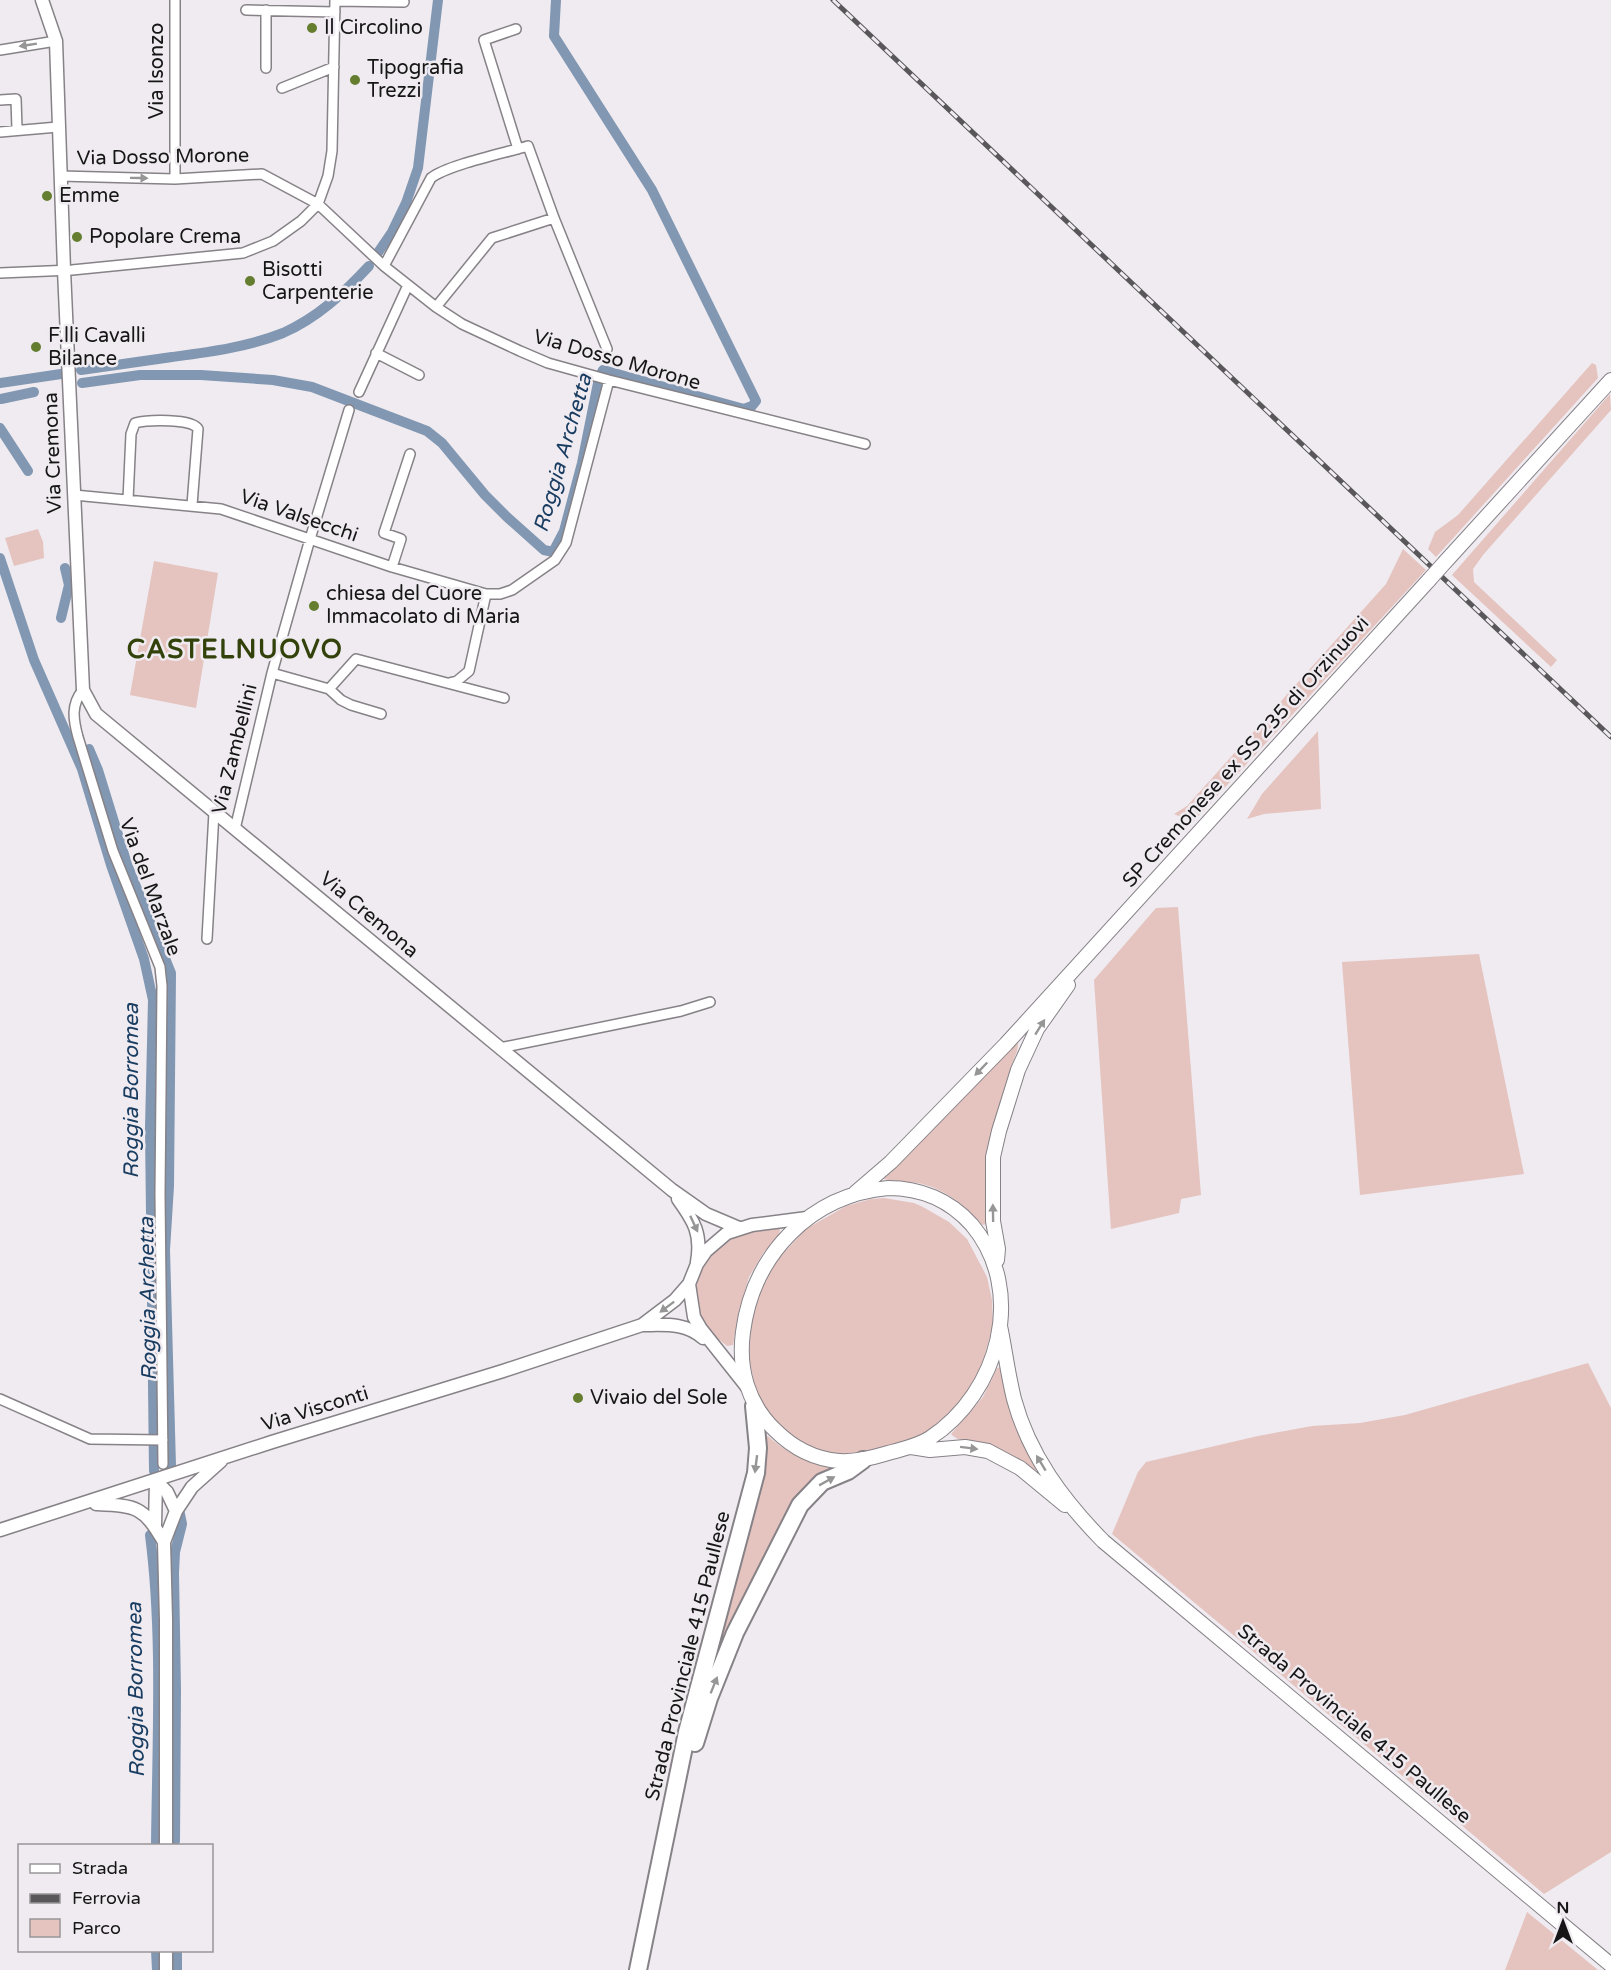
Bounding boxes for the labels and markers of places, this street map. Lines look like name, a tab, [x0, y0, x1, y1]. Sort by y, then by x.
place label: Il Circolino	[324, 16, 423, 40]
marker: Il Circolino	[305, 21, 319, 35]
place label: Tipografia Trezzi	[367, 56, 464, 103]
marker: Tipografia Trezzi	[348, 73, 362, 87]
place label: Emme	[59, 184, 120, 208]
marker: Emme	[40, 189, 54, 203]
place label: Popolare Crema	[89, 225, 241, 249]
marker: Popolare Crema	[70, 230, 84, 244]
place label: Bisotti Carpenterie	[262, 258, 373, 305]
marker: Bisotti Carpenterie	[243, 274, 257, 288]
place label: F.lli Cavalli Bilance	[48, 324, 146, 371]
marker: F.lli Cavalli Bilance	[29, 340, 43, 354]
place label: chiesa del Cuore Immacolato di Maria	[326, 582, 520, 629]
marker: chiesa del Cuore Immacolato di Maria	[307, 599, 321, 613]
place label: Vivaio del Sole	[590, 1386, 728, 1410]
marker: Vivaio del Sole	[571, 1391, 585, 1405]

